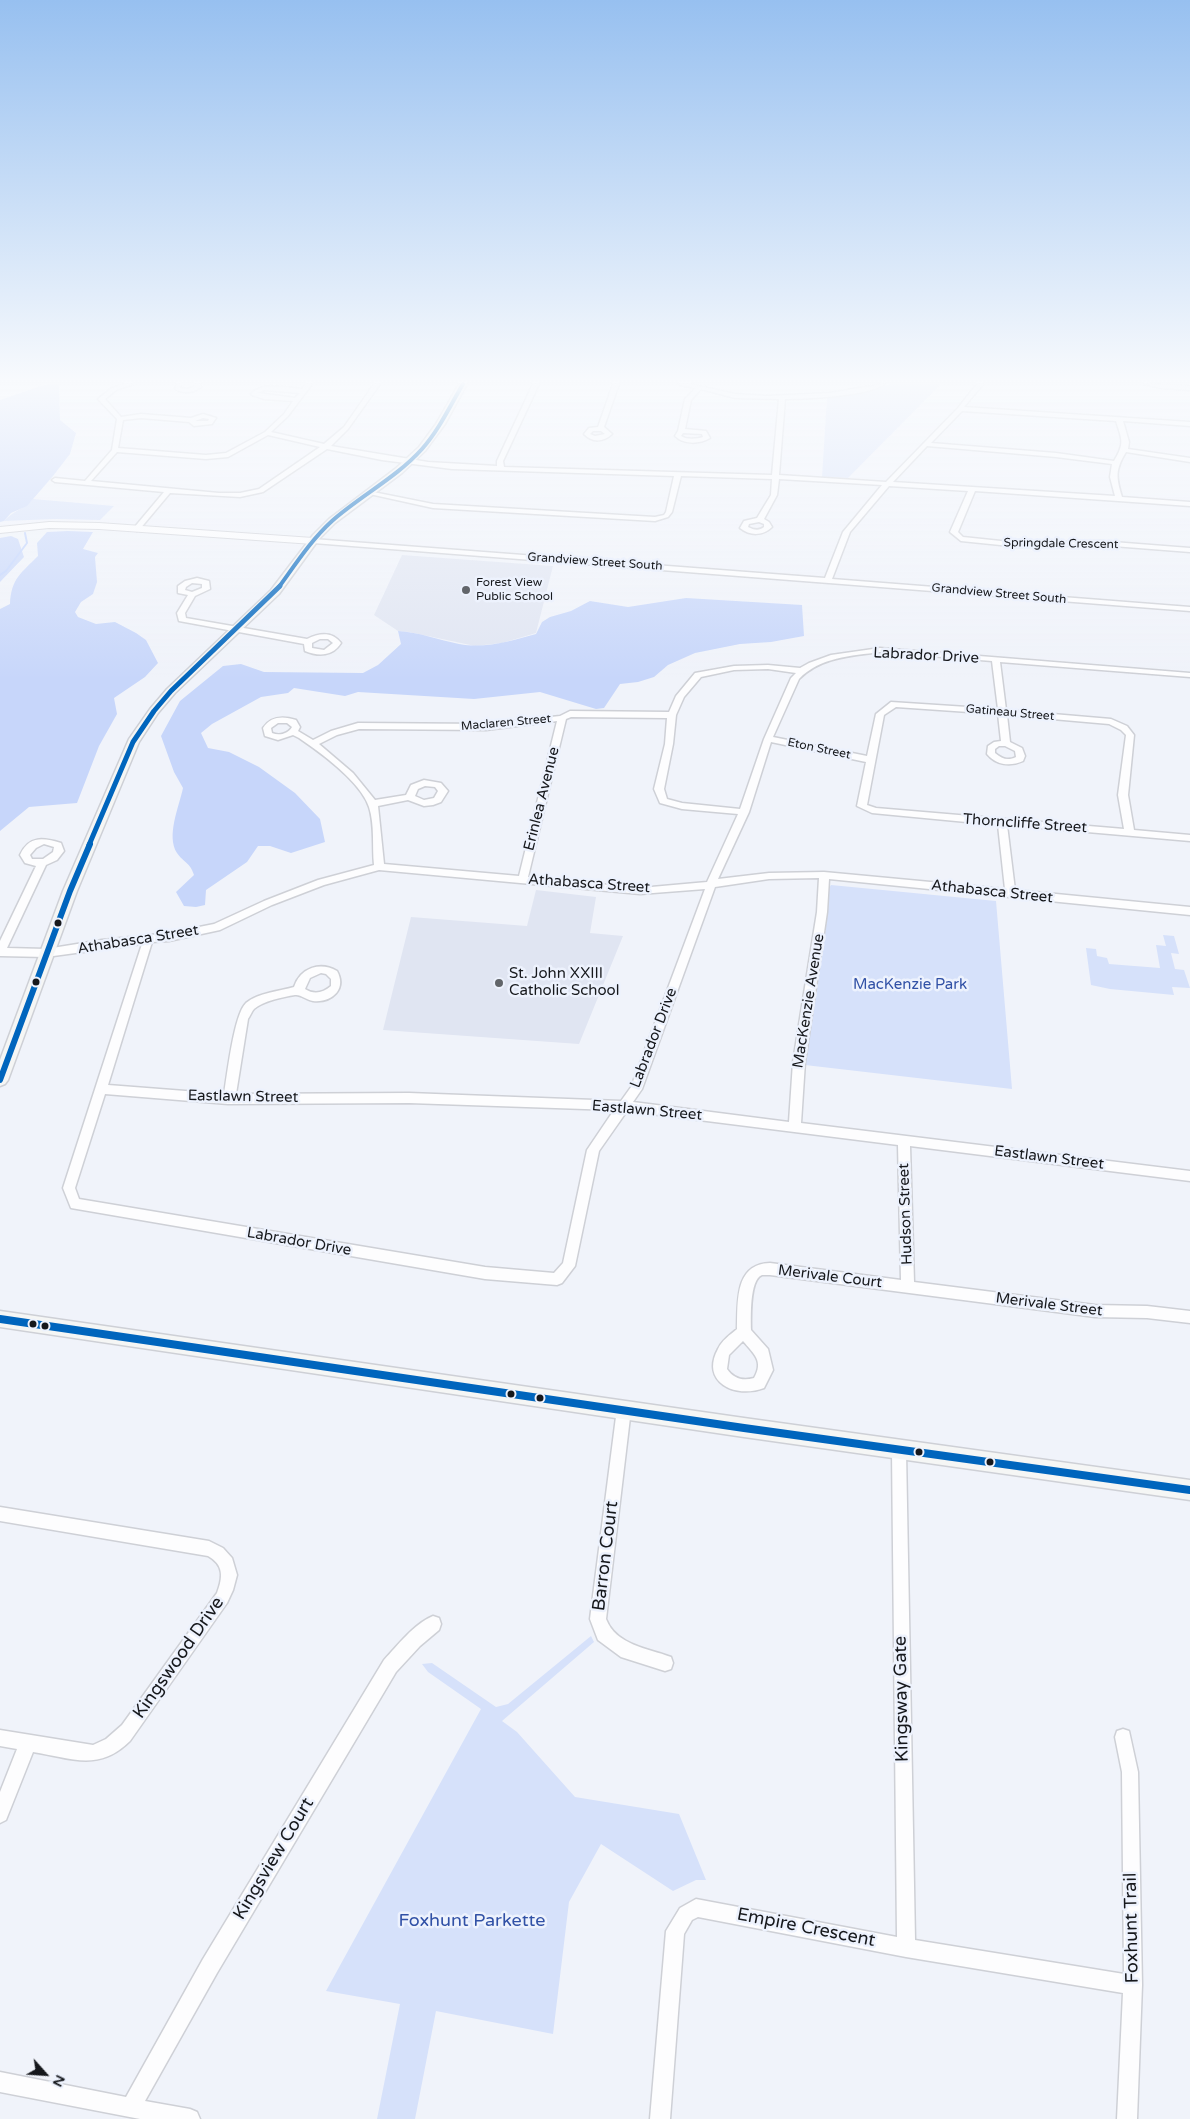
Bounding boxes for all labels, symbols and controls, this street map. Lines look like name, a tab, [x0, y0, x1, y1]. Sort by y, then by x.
street label: Springdale Crescent	[1004, 536, 1118, 552]
street label: Grandview Street South	[527, 550, 663, 574]
place label: Forest View Public School	[476, 576, 553, 604]
street label: Grandview Street South	[931, 581, 1067, 607]
marker: Forest View Public School	[460, 584, 472, 596]
street label: Labrador Drive	[873, 644, 979, 668]
street label: Gatineau Street	[965, 702, 1055, 724]
street label: Maclaren Street	[460, 712, 552, 734]
street label: Eton Street	[786, 735, 852, 763]
street label: Erinlea Avenue	[520, 745, 564, 853]
street label: Thorncliffe Street	[962, 811, 1088, 837]
street label: Athabasca Street	[527, 871, 651, 897]
street label: Athabasca Street	[930, 877, 1054, 907]
unlabelled marker	[53, 918, 63, 928]
street label: Athabasca Street	[76, 922, 200, 958]
street label: MacKenzie Avenue	[789, 932, 829, 1070]
place label: St. John XXIII Catholic School	[509, 965, 619, 1000]
park label: MacKenzie Park	[853, 976, 967, 994]
unlabelled marker	[31, 977, 41, 987]
marker: St. John XXIII Catholic School	[493, 977, 505, 989]
street label: Labrador Drive	[627, 985, 681, 1091]
street label: Eastlawn Street	[188, 1087, 298, 1107]
street label: Eastlawn Street	[591, 1097, 703, 1125]
street label: Eastlawn Street	[993, 1142, 1105, 1174]
street label: Hudson Street	[895, 1163, 917, 1265]
street label: Labrador Drive	[245, 1224, 353, 1260]
street label: Merivale Court	[777, 1262, 883, 1292]
street label: Merivale Street	[995, 1290, 1103, 1320]
unlabelled marker	[28, 1319, 38, 1329]
unlabelled marker	[40, 1321, 50, 1331]
unlabelled marker	[506, 1389, 516, 1399]
unlabelled marker	[535, 1393, 545, 1403]
unlabelled marker	[914, 1447, 924, 1457]
unlabelled marker	[985, 1457, 995, 1467]
street label: Barron Court	[589, 1500, 623, 1612]
street label: Kingswood Drive	[129, 1593, 229, 1723]
street label: Kingsway Gate	[890, 1636, 914, 1762]
street label: Kingsview Court	[229, 1794, 319, 1924]
street label: Foxhunt Trail	[1120, 1872, 1144, 1984]
street label: Empire Crescent	[735, 1904, 877, 1952]
park label: Foxhunt Parkette	[398, 1910, 546, 1932]
north arrow	[20, 2049, 70, 2099]
text: N	[49, 2072, 69, 2090]

